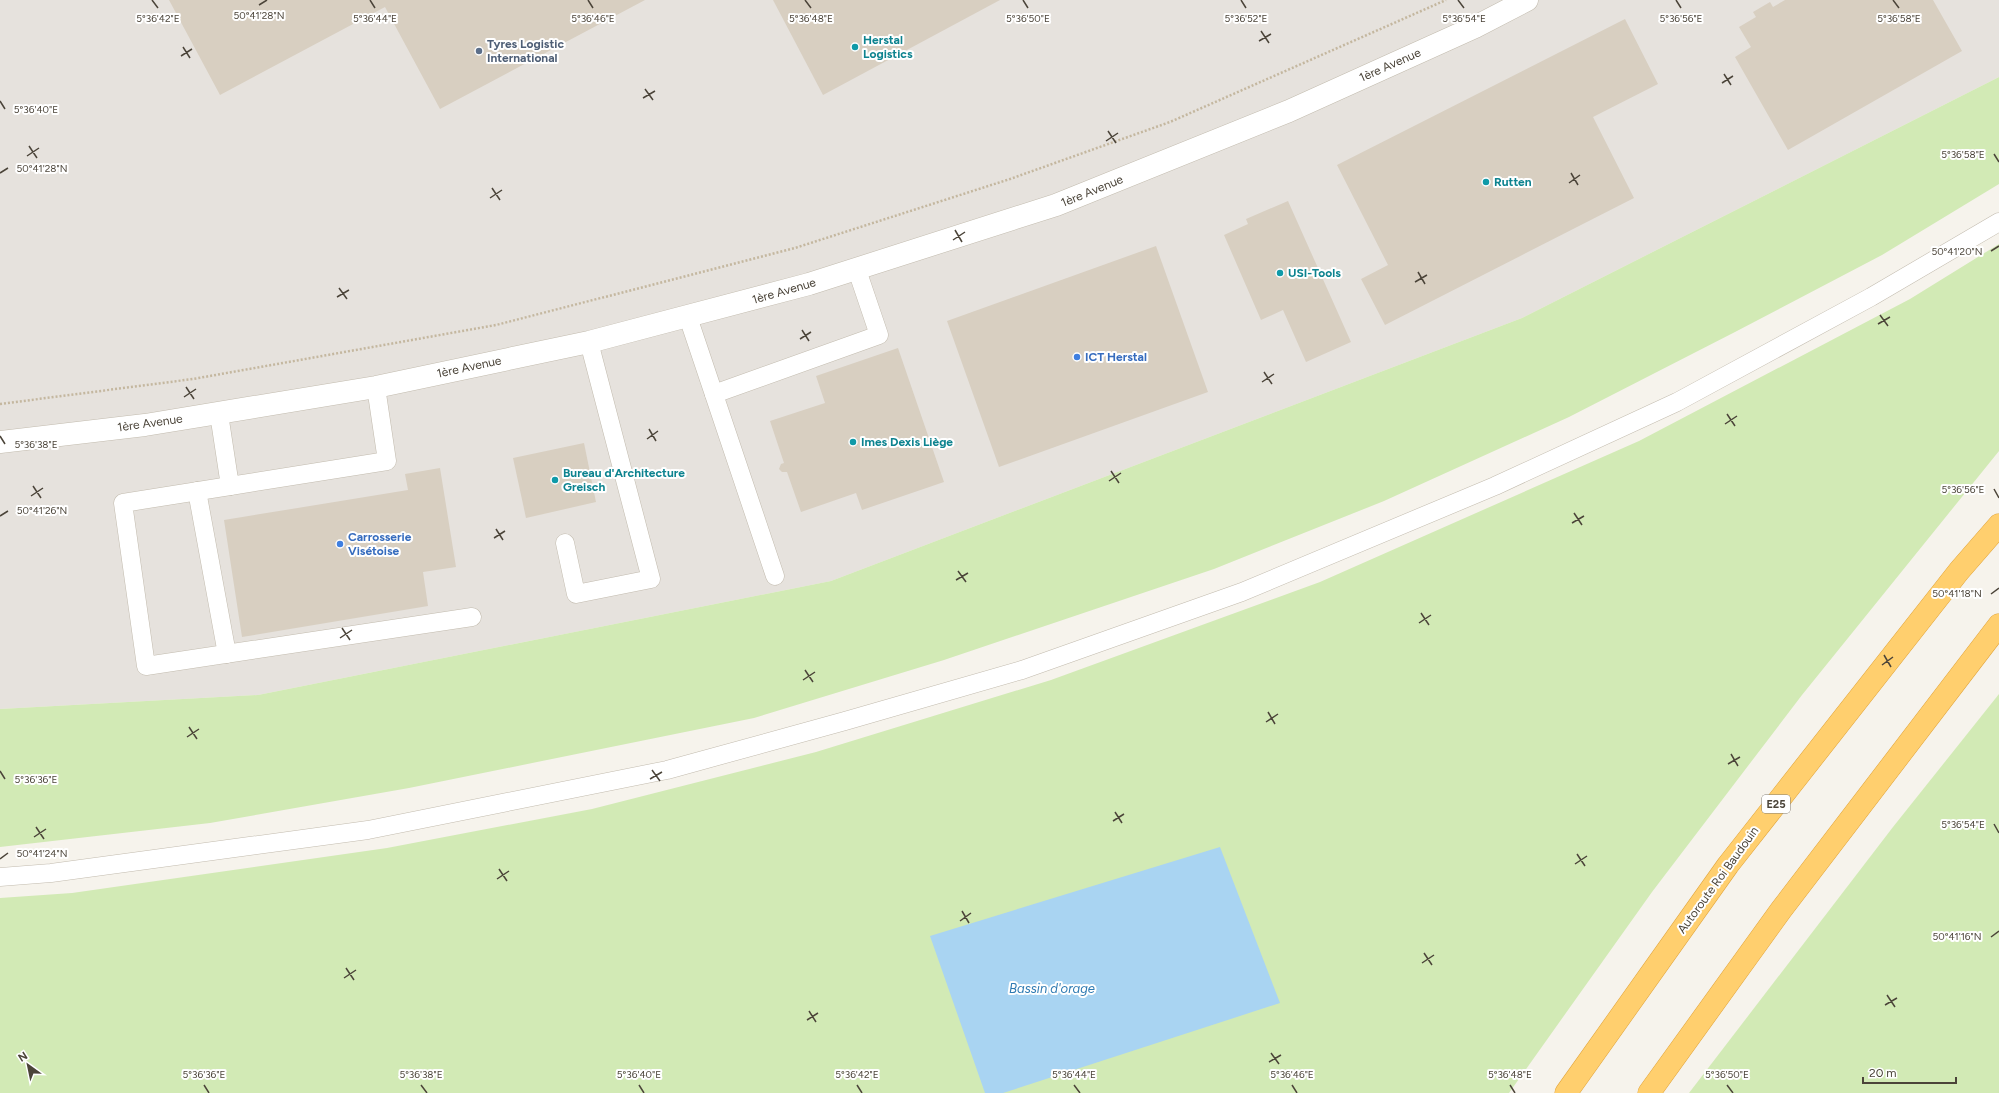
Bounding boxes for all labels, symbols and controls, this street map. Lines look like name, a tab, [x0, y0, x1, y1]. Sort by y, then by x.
text: 50°41'28"N	[234, 9, 284, 22]
text: 5°36'42"E	[136, 12, 180, 25]
text: 5°36'44"E	[353, 12, 397, 25]
text: 5°36'46"E	[571, 12, 615, 25]
text: 5°36'48"E	[789, 12, 833, 25]
text: 5°36'50"E	[1006, 12, 1050, 25]
text: 5°36'52"E	[1225, 12, 1268, 25]
text: 5°36'54"E	[1442, 12, 1486, 25]
text: 5°36'56"E	[1659, 12, 1703, 25]
text: 5°36'58"E	[1877, 12, 1921, 25]
place label: Herstal Logistics	[863, 33, 913, 61]
place label: Tyres Logistic International	[487, 37, 564, 65]
marker: Herstal Logistics	[850, 42, 860, 52]
street label: 1ère Avenue	[1357, 45, 1423, 85]
marker: Tyres Logistic International	[474, 46, 484, 56]
text: 5°36'40"E	[14, 103, 58, 116]
text: 5°36'58"E	[1941, 148, 1985, 161]
text: 50°41'28"N	[17, 162, 67, 175]
street label: 1ère Avenue	[1059, 172, 1125, 210]
place label: Rutten	[1494, 175, 1532, 189]
marker: Rutten	[1481, 177, 1491, 187]
text: 50°41'20"N	[1931, 245, 1983, 258]
place label: USI-Tools	[1288, 266, 1341, 280]
marker: USI-Tools	[1275, 268, 1285, 278]
street label: 1ère Avenue	[750, 275, 818, 307]
place label: ICT Herstal	[1085, 350, 1147, 364]
marker: ICT Herstal	[1072, 352, 1082, 362]
street label: 1ère Avenue	[435, 353, 503, 381]
street label: 1ère Avenue	[117, 411, 184, 435]
place label: Imes Dexis Liège	[861, 435, 953, 449]
marker: Imes Dexis Liège	[848, 437, 858, 447]
text: 5°36'38"E	[14, 438, 58, 451]
place label: Bureau d'Architecture Greisch	[563, 466, 685, 494]
marker: Bureau d'Architecture Greisch	[550, 475, 560, 485]
text: 5°36'56"E	[1941, 483, 1985, 496]
text: 50°41'26"N	[17, 504, 67, 517]
place label: Carrosserie Visétoise	[348, 530, 412, 558]
marker: Carrosserie Visétoise	[335, 539, 345, 549]
text: 50°41'18"N	[1932, 587, 1982, 600]
text: 5°36'36"E	[15, 773, 57, 786]
road number: E25	[1762, 795, 1790, 813]
text: 5°36'54"E	[1941, 818, 1985, 831]
street label: Autoroute Roi Baudouin	[1675, 824, 1762, 936]
text: 50°41'24"N	[17, 847, 67, 860]
text: 50°41'16"N	[1933, 930, 1981, 943]
water label: Bassin d'orage	[1009, 981, 1095, 996]
north arrow	[8, 1045, 48, 1085]
text: N	[16, 1049, 30, 1065]
scale bar	[1863, 1059, 1956, 1085]
text: 20 m	[1869, 1066, 1897, 1080]
text: 5°36'36"E	[183, 1068, 225, 1081]
text: 5°36'38"E	[399, 1068, 443, 1081]
text: 5°36'40"E	[617, 1068, 661, 1081]
text: 5°36'42"E	[835, 1068, 879, 1081]
text: 5°36'44"E	[1052, 1068, 1096, 1081]
text: 5°36'46"E	[1270, 1068, 1314, 1081]
text: 5°36'48"E	[1488, 1068, 1532, 1081]
text: 5°36'50"E	[1705, 1068, 1749, 1081]

